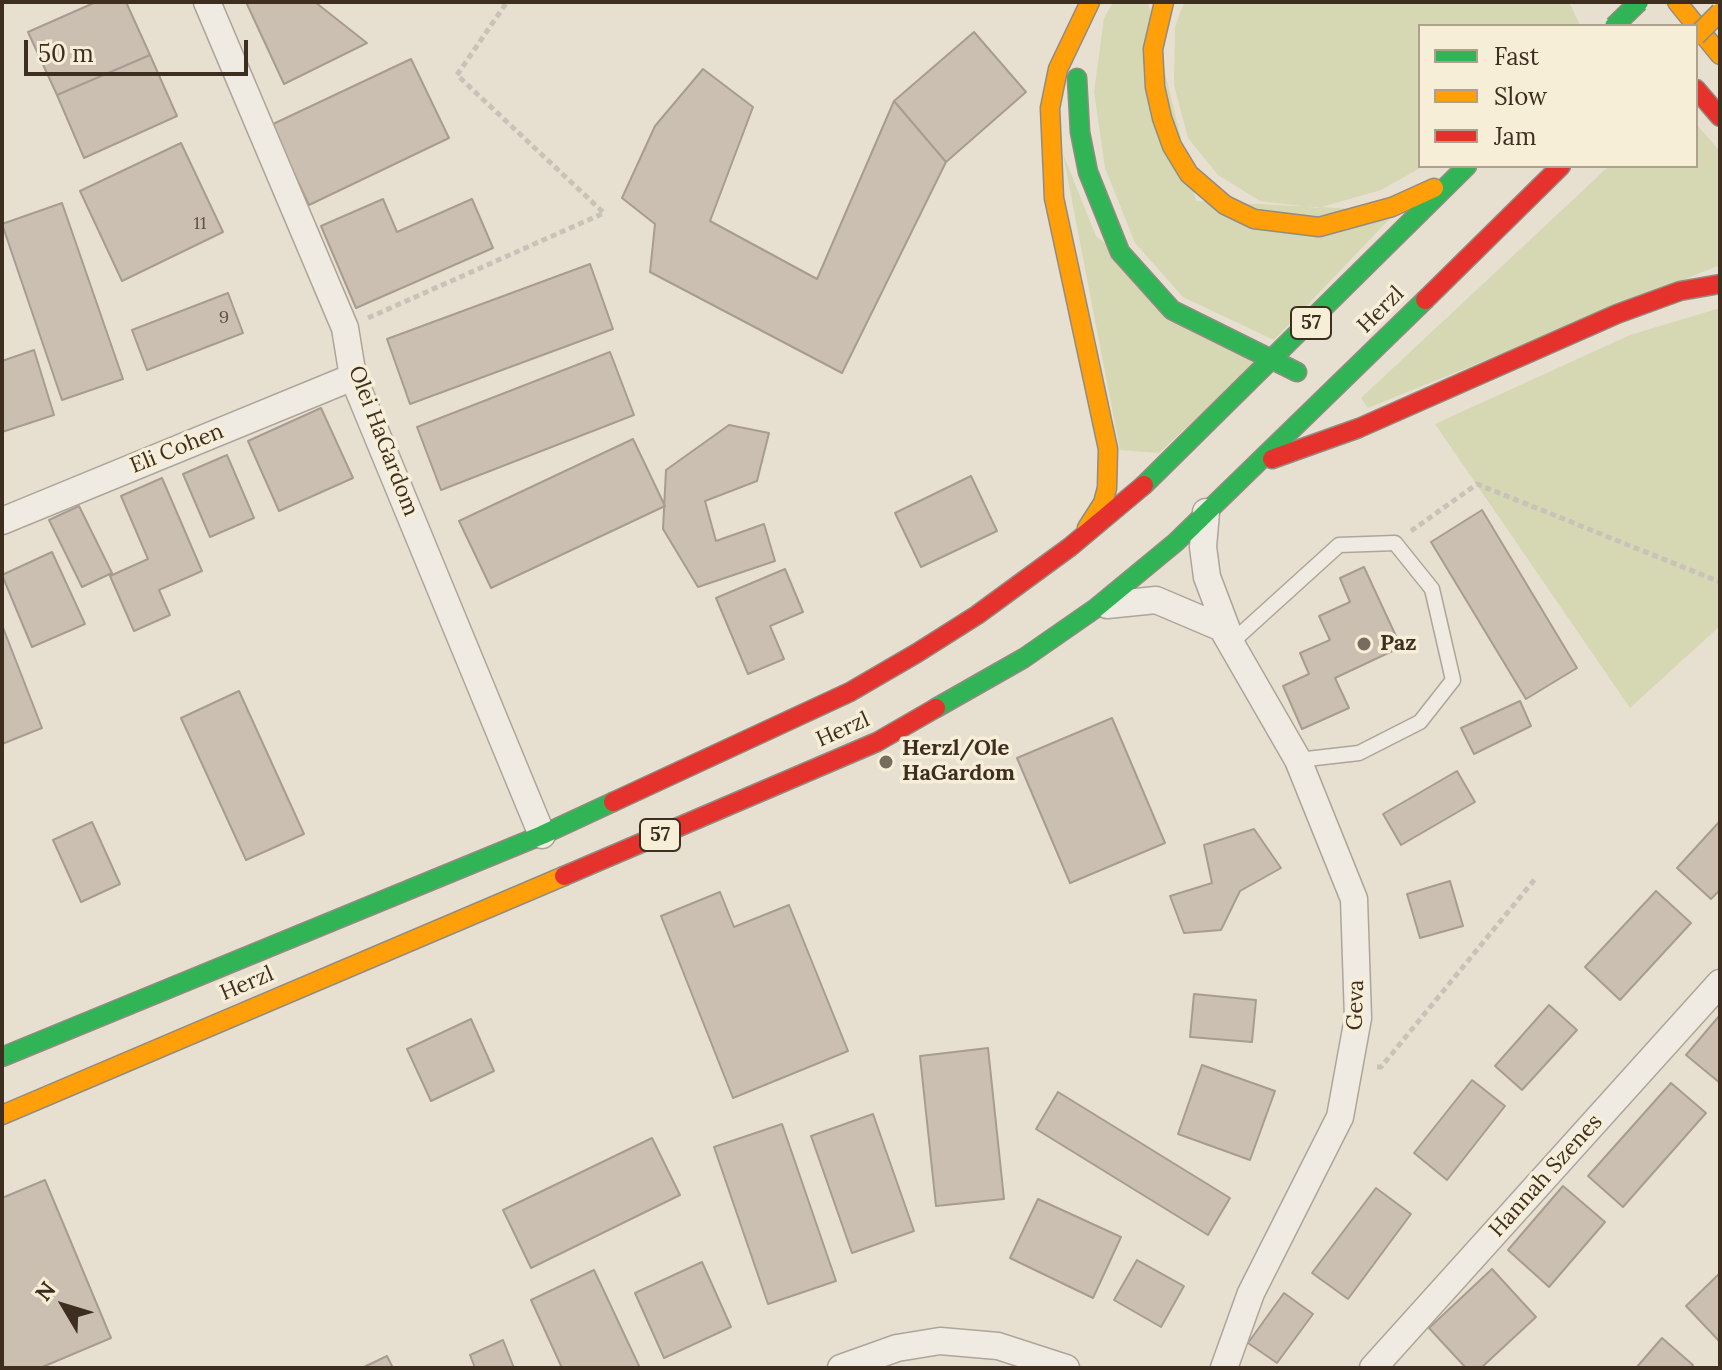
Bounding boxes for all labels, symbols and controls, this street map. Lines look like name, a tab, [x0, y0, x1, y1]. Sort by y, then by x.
scale bar	[28, 24, 252, 74]
legend	[1418, 24, 1698, 168]
text: 50 m	[38, 38, 94, 69]
text: Fast	[1494, 41, 1539, 72]
text: Slow	[1494, 81, 1547, 112]
text: Jam	[1494, 121, 1536, 152]
house number: 11	[193, 213, 207, 235]
street label: Herzl	[1352, 281, 1410, 339]
house number: 9	[219, 307, 229, 329]
road number: 57	[1291, 307, 1331, 339]
street label: Olei HaGardom	[342, 362, 424, 520]
street label: Eli Cohen	[126, 418, 228, 480]
place label: Paz	[1380, 631, 1417, 657]
marker: Paz	[1355, 635, 1373, 653]
street label: Herzl	[812, 707, 874, 753]
place label: Herzl/Ole HaGardom	[902, 736, 1015, 788]
marker: Herzl/Ole HaGardom	[877, 753, 895, 771]
road number: 57	[640, 819, 680, 851]
street label: Herzl	[216, 961, 278, 1007]
street label: Geva	[1342, 979, 1370, 1031]
street label: Hannah Szenes	[1484, 1109, 1608, 1243]
north arrow	[24, 1266, 104, 1346]
text: N	[29, 1276, 61, 1307]

